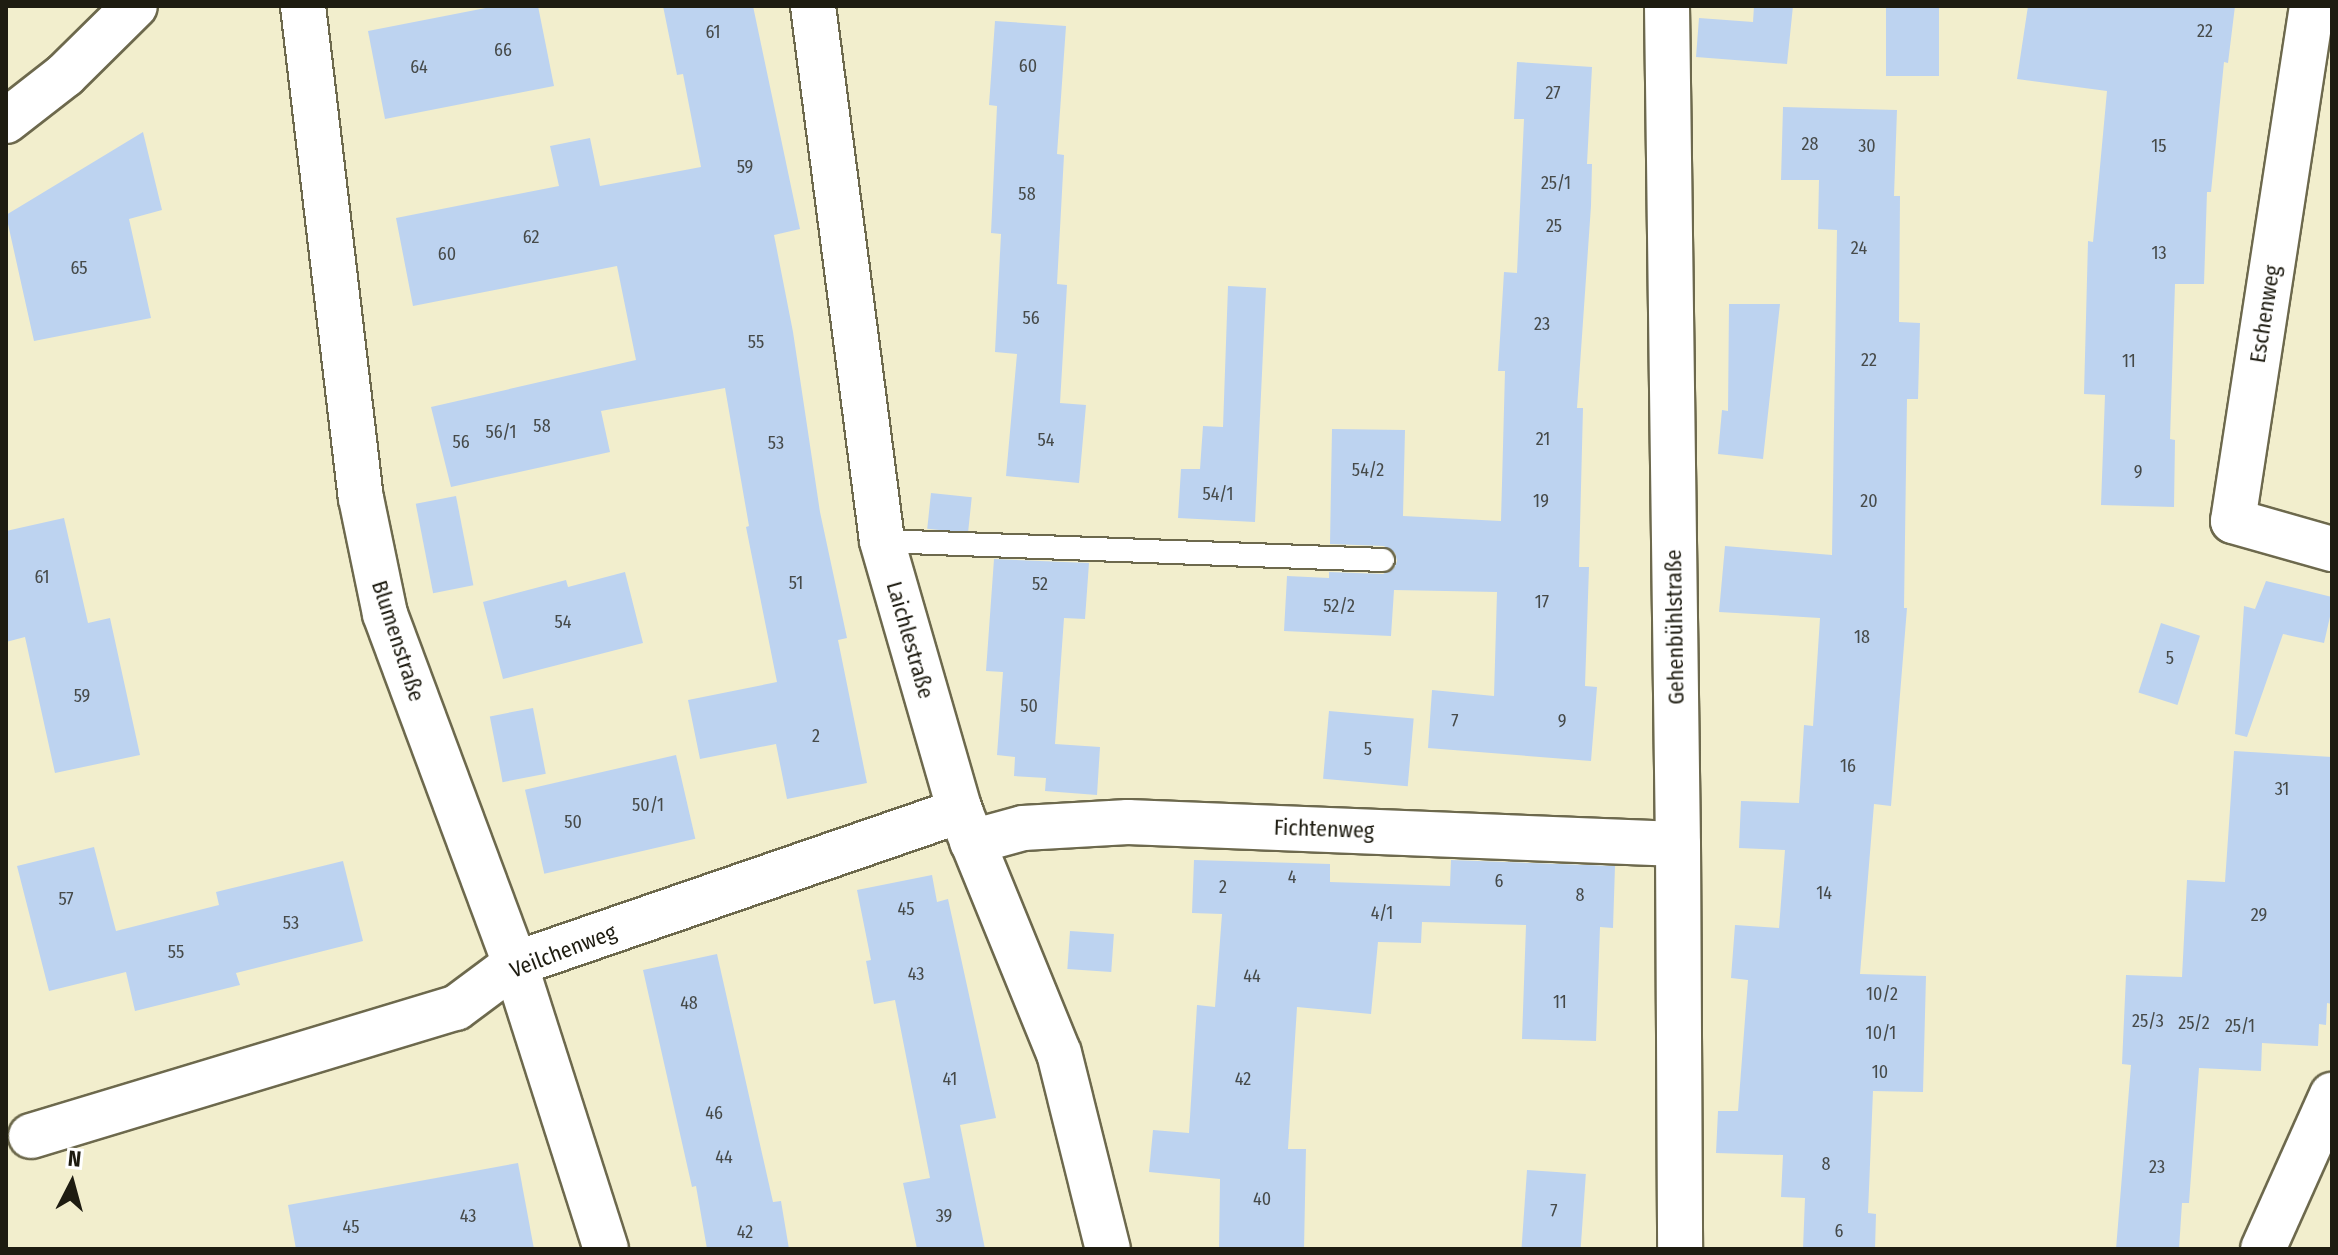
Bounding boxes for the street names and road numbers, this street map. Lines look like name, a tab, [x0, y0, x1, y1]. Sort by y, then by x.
street label: Eschenweg	[2244, 263, 2286, 365]
street label: Gehenbühlstraße	[1660, 549, 1690, 705]
street label: Blumenstraße	[366, 577, 430, 705]
street label: Laichlestraße	[881, 578, 939, 702]
street label: Fichtenweg	[1273, 814, 1375, 844]
street label: Veilchenweg	[506, 919, 620, 983]

